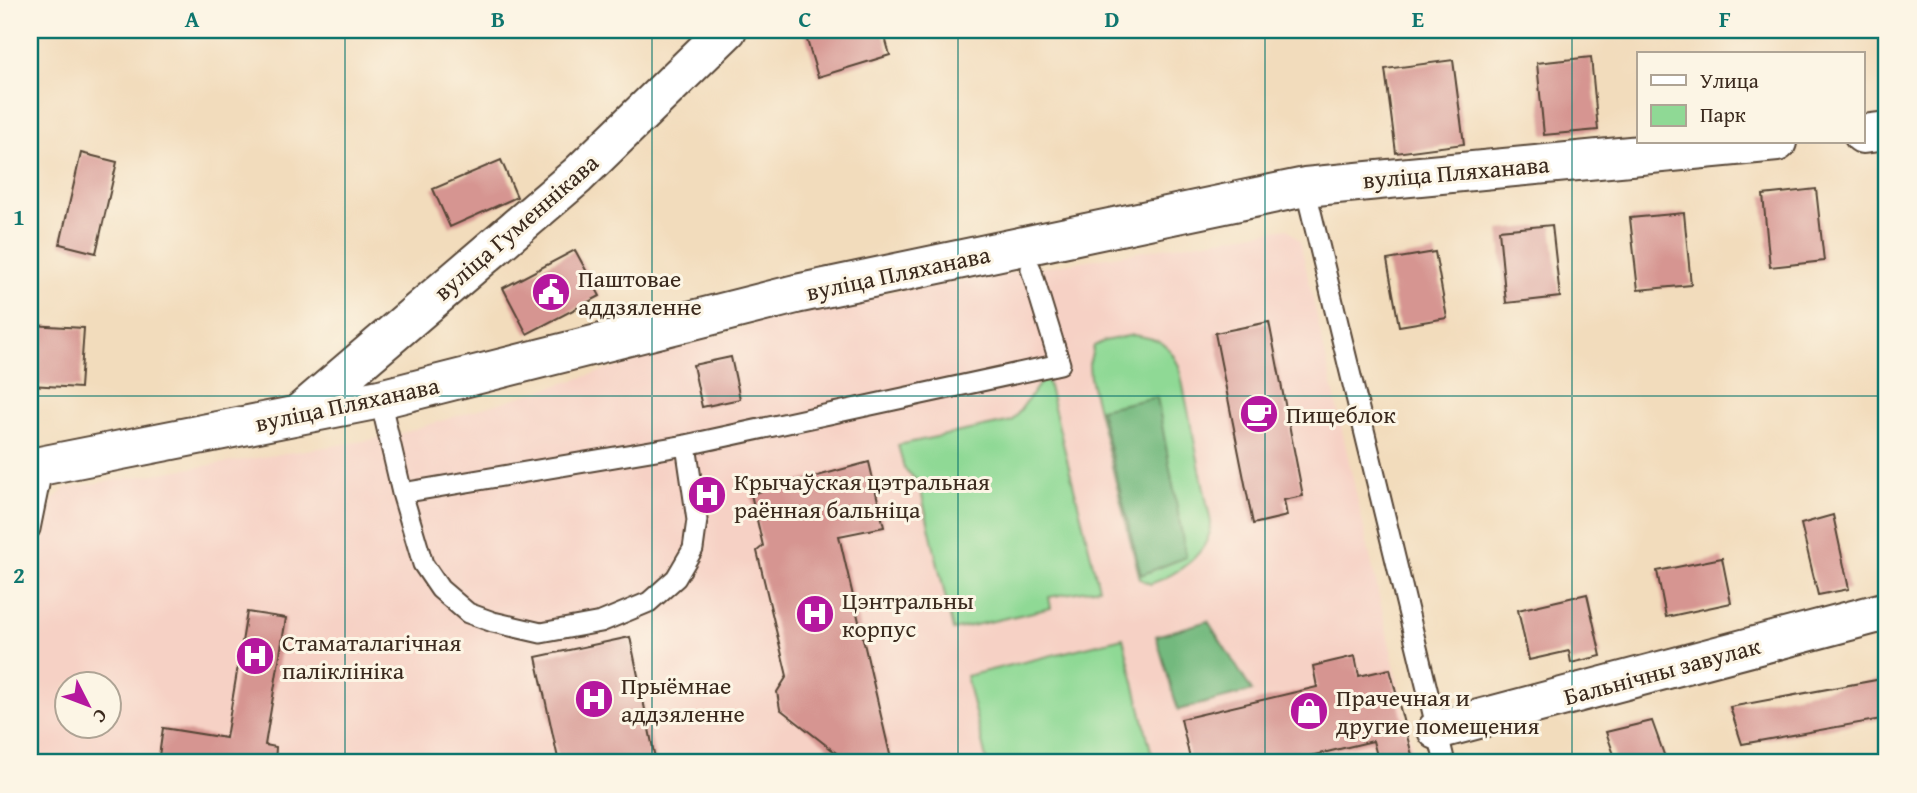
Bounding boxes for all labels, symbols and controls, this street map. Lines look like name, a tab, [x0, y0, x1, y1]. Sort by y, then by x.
text: A	[185, 2, 200, 35]
text: B	[491, 2, 505, 35]
text: C	[798, 2, 812, 35]
text: D	[1105, 2, 1120, 35]
text: E	[1412, 2, 1424, 35]
text: F	[1719, 2, 1731, 35]
legend	[1637, 52, 1864, 144]
text: Улица	[1700, 65, 1759, 96]
text: Парк	[1700, 99, 1746, 130]
street label: вуліца Гуменнікава	[426, 145, 606, 309]
street label: вуліца Пляханава	[1361, 146, 1551, 198]
text: 1	[13, 200, 25, 233]
street label: вуліца Пляханава	[803, 236, 994, 310]
place label: Паштовае аддзяленне	[578, 261, 702, 324]
public building icon: Паштовае аддзяленне	[530, 271, 572, 313]
street label: вуліца Пляханава	[252, 367, 443, 441]
cafe icon: Пищеблок	[1238, 393, 1280, 435]
place label: Пищеблок	[1286, 397, 1396, 432]
place label: Крычаўская цэтральная раённая бальніца	[734, 464, 990, 527]
hospital icon: Крычаўская цэтральная раённая бальніца	[686, 474, 728, 516]
text: 2	[13, 558, 25, 591]
place label: Цэнтральны корпус	[842, 583, 974, 646]
hospital icon: Цэнтральны корпус	[794, 593, 836, 635]
place label: Стаматалагічная паліклініка	[282, 625, 462, 688]
street label: Бальнічны завулак	[1560, 628, 1765, 714]
hospital icon: Стаматалагічная паліклініка	[234, 635, 276, 677]
place label: Прыёмнае аддзяленне	[621, 668, 745, 731]
north arrow	[52, 670, 122, 740]
hospital icon: Прыёмнае аддзяленне	[573, 678, 615, 720]
place label: Прачечная и другие помещения	[1336, 680, 1540, 743]
shop icon: Прачечная и другие помещения	[1288, 690, 1330, 732]
text: С	[86, 703, 115, 730]

